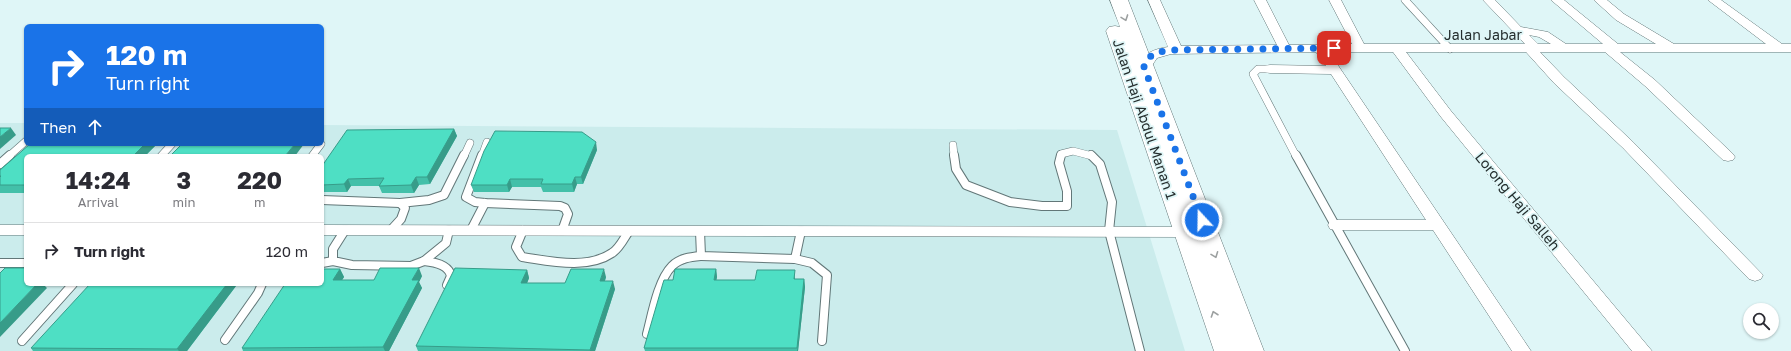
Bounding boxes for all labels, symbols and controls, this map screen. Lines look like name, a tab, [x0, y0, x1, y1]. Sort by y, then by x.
one-way arrow	[1121, 14, 1129, 21]
street label: Jalan Jabar	[1444, 26, 1522, 43]
pin	[1317, 31, 1351, 65]
street label: Jalan Haji Abdul Manan 1	[1110, 37, 1180, 201]
icon: arrive	[1323, 37, 1345, 59]
text: 120 m	[106, 38, 187, 71]
icon: right	[40, 40, 92, 92]
text: Turn right	[106, 72, 190, 94]
icon: ahead	[84, 116, 106, 138]
text: Then	[40, 118, 76, 136]
street label: Lorong Haji Salleh	[1472, 149, 1564, 253]
text: 14:24	[66, 165, 131, 194]
text: 3	[177, 165, 191, 194]
text: 220	[237, 165, 282, 194]
text: Arrival	[78, 194, 119, 210]
text: min	[172, 194, 195, 210]
text: m	[254, 194, 265, 210]
position arrow	[1181, 199, 1223, 241]
icon: right	[40, 240, 62, 262]
text: Turn right	[74, 242, 145, 260]
text: 120 m	[266, 242, 308, 260]
one-way arrow	[1211, 252, 1219, 259]
map controls	[1743, 303, 1779, 339]
button: search	[1743, 303, 1779, 339]
one-way arrow	[1210, 311, 1219, 318]

